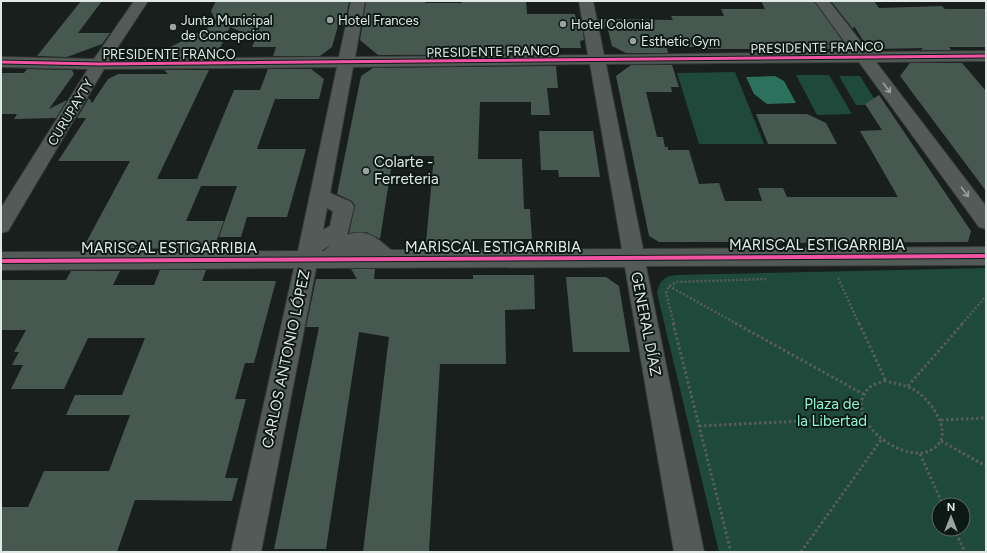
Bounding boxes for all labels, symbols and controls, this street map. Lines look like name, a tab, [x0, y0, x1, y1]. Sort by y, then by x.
place label: Junta Municipal de Concepcion	[181, 13, 273, 43]
place label: Hotel Frances	[338, 13, 419, 28]
marker: Hotel Frances	[325, 15, 335, 25]
place label: Hotel Colonial	[571, 17, 653, 32]
marker: Hotel Colonial	[558, 19, 568, 29]
marker: Junta Municipal de Concepcion	[168, 22, 178, 32]
place label: Esthetic Gym	[641, 34, 720, 49]
marker: Esthetic Gym	[628, 36, 638, 46]
street label: PRESIDENTE FRANCO	[750, 39, 884, 56]
street label: PRESIDENTE FRANCO	[426, 43, 560, 60]
street label: PRESIDENTE FRANCO	[102, 47, 236, 62]
street label: CURUPAYTY	[45, 76, 96, 148]
one-way arrow	[883, 82, 891, 93]
place label: Colarte - Ferreteria	[374, 153, 439, 188]
marker: Colarte - Ferreteria	[361, 166, 371, 176]
one-way arrow	[960, 187, 969, 198]
street label: MARISCAL ESTIGARRIBIA	[729, 236, 905, 254]
street label: MARISCAL ESTIGARRIBIA	[405, 238, 581, 256]
street label: MARISCAL ESTIGARRIBIA	[81, 239, 257, 257]
street label: CARLOS ANTONIO LÓPEZ	[258, 268, 314, 450]
street label: GENERAL DÍAZ	[627, 270, 665, 378]
park label: Plaza de la Libertad	[797, 395, 867, 430]
north arrow	[931, 497, 971, 537]
text: N	[947, 501, 955, 514]

